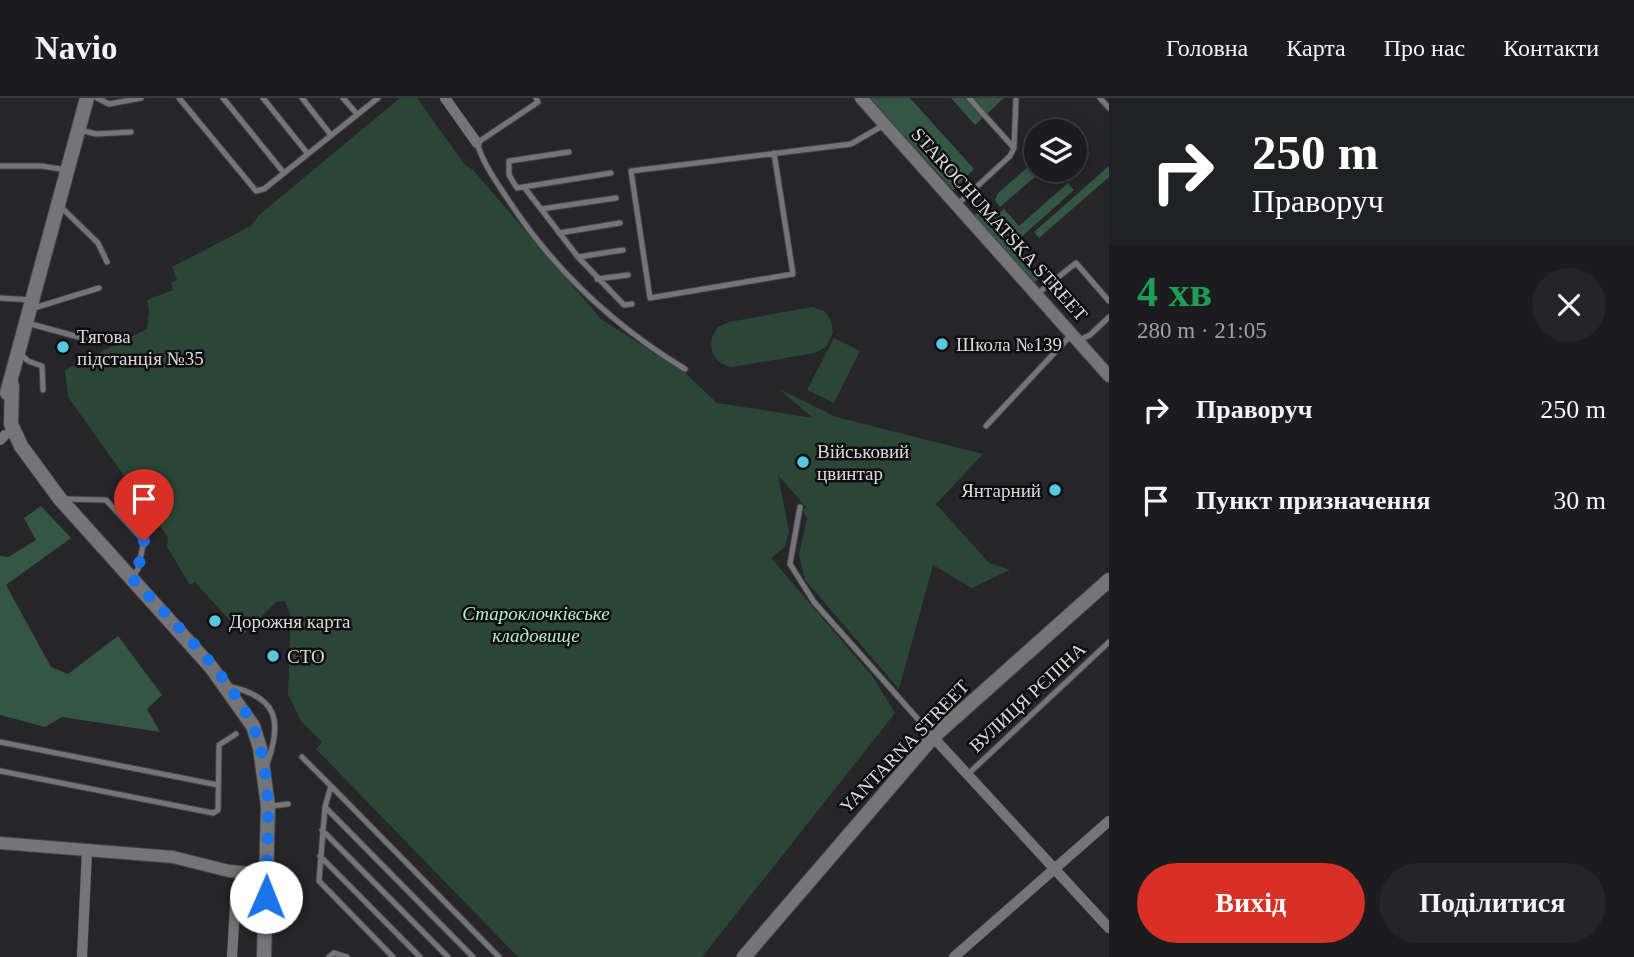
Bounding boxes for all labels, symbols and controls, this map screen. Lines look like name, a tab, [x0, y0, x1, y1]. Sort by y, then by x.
text: Navio	[35, 30, 118, 66]
text: Головна	[1166, 35, 1248, 61]
text: Карта	[1286, 35, 1346, 61]
text: Про нас	[1384, 35, 1465, 61]
text: Контакти	[1503, 35, 1599, 61]
map controls	[1024, 119, 1087, 182]
button: layers	[1024, 119, 1087, 182]
street label: STAROCHUMATSKA STREET	[907, 124, 1092, 325]
text: 250 m	[1252, 125, 1379, 180]
icon: right	[1137, 126, 1228, 217]
text: Праворуч	[1252, 183, 1384, 219]
button: close	[1532, 268, 1606, 342]
text: 4 хв	[1137, 269, 1212, 315]
text: 280 m · 21:05	[1137, 318, 1267, 343]
place label: Тягова пiдстанцiя №35	[77, 326, 204, 369]
place label: Школа №139	[956, 334, 1062, 355]
marker: Школа №139	[934, 336, 950, 352]
marker: Тягова пiдстанцiя №35	[55, 339, 71, 355]
icon: right	[1137, 391, 1175, 429]
text: Праворуч	[1196, 395, 1312, 424]
text: 250 m	[1540, 395, 1606, 424]
place label: Військовий цвинтар	[817, 441, 909, 484]
marker: Військовий цвинтар	[795, 454, 811, 470]
pin	[114, 469, 174, 541]
icon: arrive	[125, 480, 163, 518]
place label: Янтарний	[961, 480, 1041, 501]
marker: Янтарний	[1047, 482, 1063, 498]
icon: arrive	[1137, 482, 1175, 520]
text: Пункт призначення	[1196, 486, 1431, 515]
text: 30 m	[1553, 486, 1606, 515]
park label: Староклочківське кладовище	[462, 603, 610, 646]
place label: Дорожня карта	[229, 611, 351, 632]
marker: Дорожня карта	[207, 613, 223, 629]
street label: ВУЛИЦЯ РЄПІНА	[965, 638, 1090, 756]
place label: СТО	[287, 646, 325, 667]
marker: СТО	[265, 648, 281, 664]
street label: YANTARNA STREET	[836, 675, 973, 817]
position arrow	[229, 860, 303, 934]
button: Вихід	[1137, 863, 1365, 943]
button: Поділитися	[1379, 863, 1606, 943]

